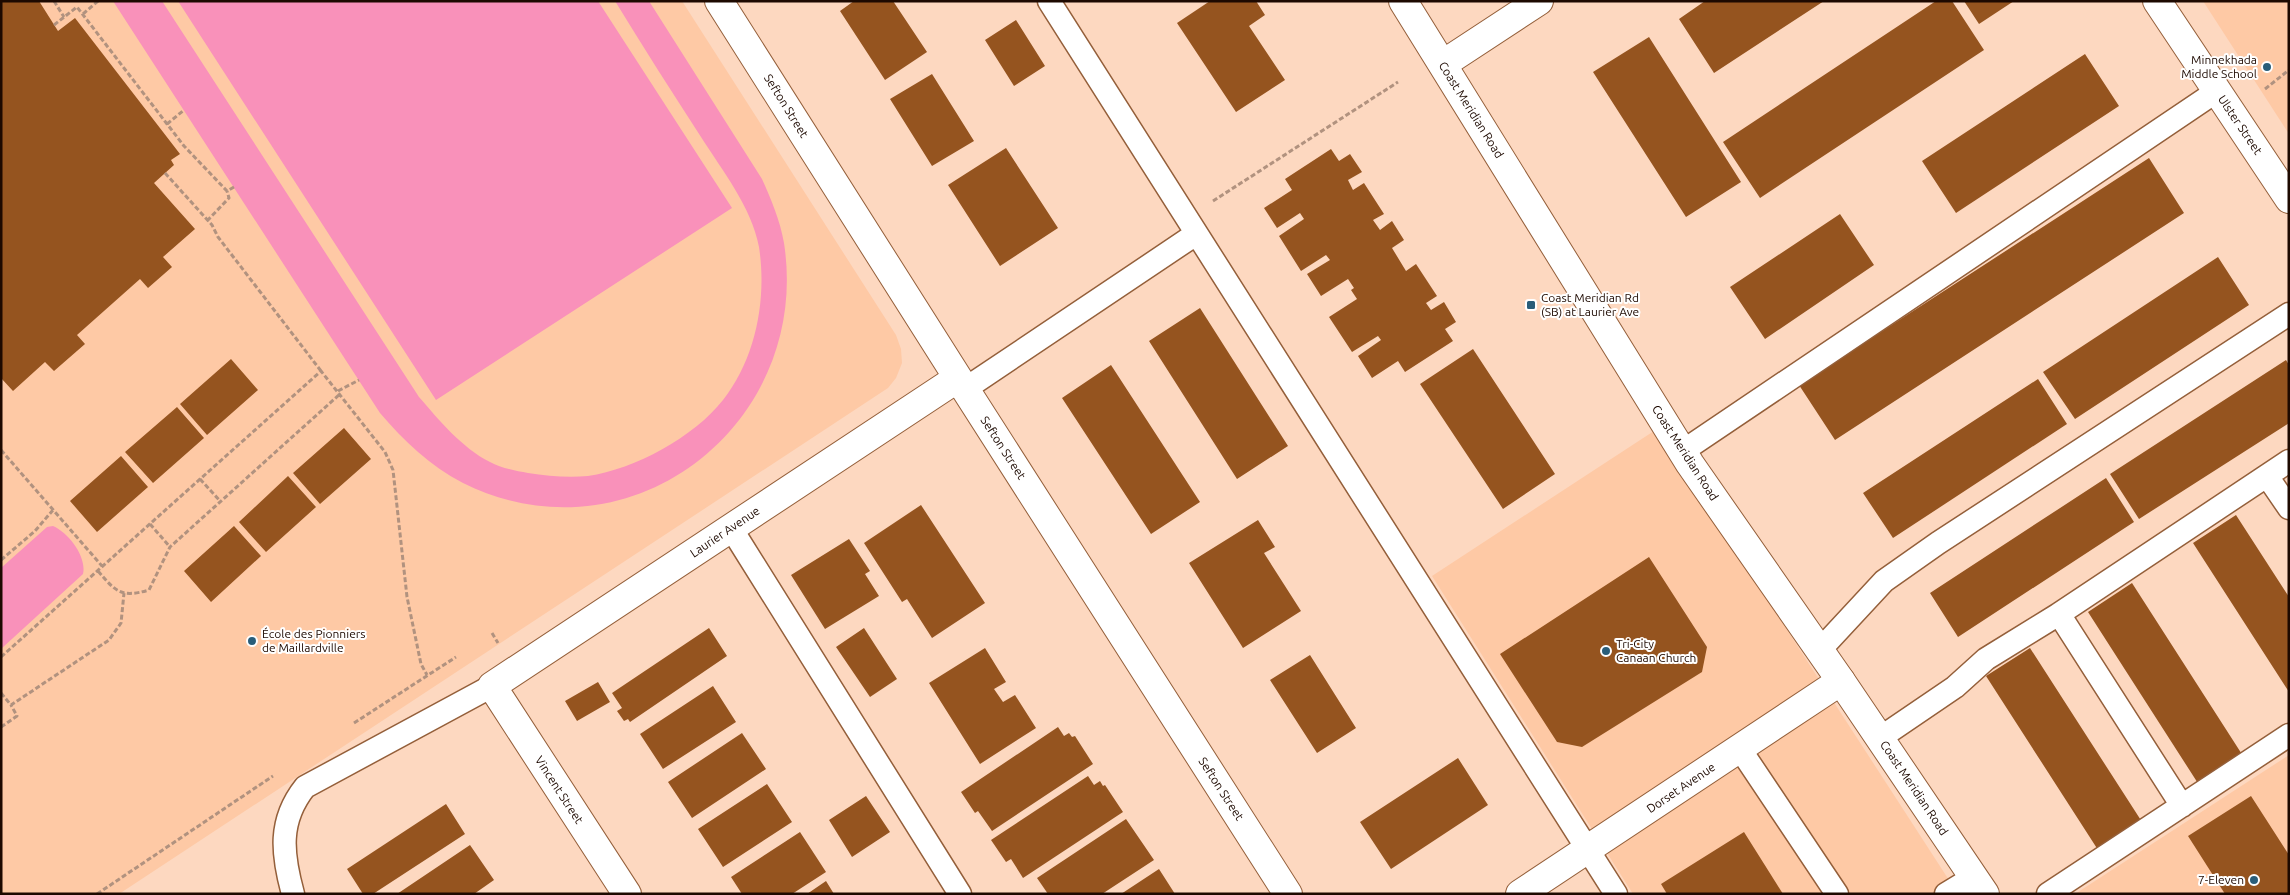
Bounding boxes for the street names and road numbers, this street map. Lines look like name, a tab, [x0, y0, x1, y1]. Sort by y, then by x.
street label: Coast Meridian Road	[1436, 59, 1506, 160]
street label: Sefton Street	[762, 72, 811, 140]
street label: Ulster Street	[2216, 93, 2265, 157]
street label: Coast Meridian Road	[1650, 403, 1721, 503]
street label: Sefton Street	[978, 414, 1029, 482]
street label: Laurier Avenue	[688, 504, 762, 560]
street label: Coast Meridian Road	[1878, 738, 1951, 837]
street label: Vincent Street	[533, 754, 586, 826]
street label: Sefton Street	[1196, 755, 1247, 823]
street label: Dorset Avenue	[1644, 760, 1717, 815]

